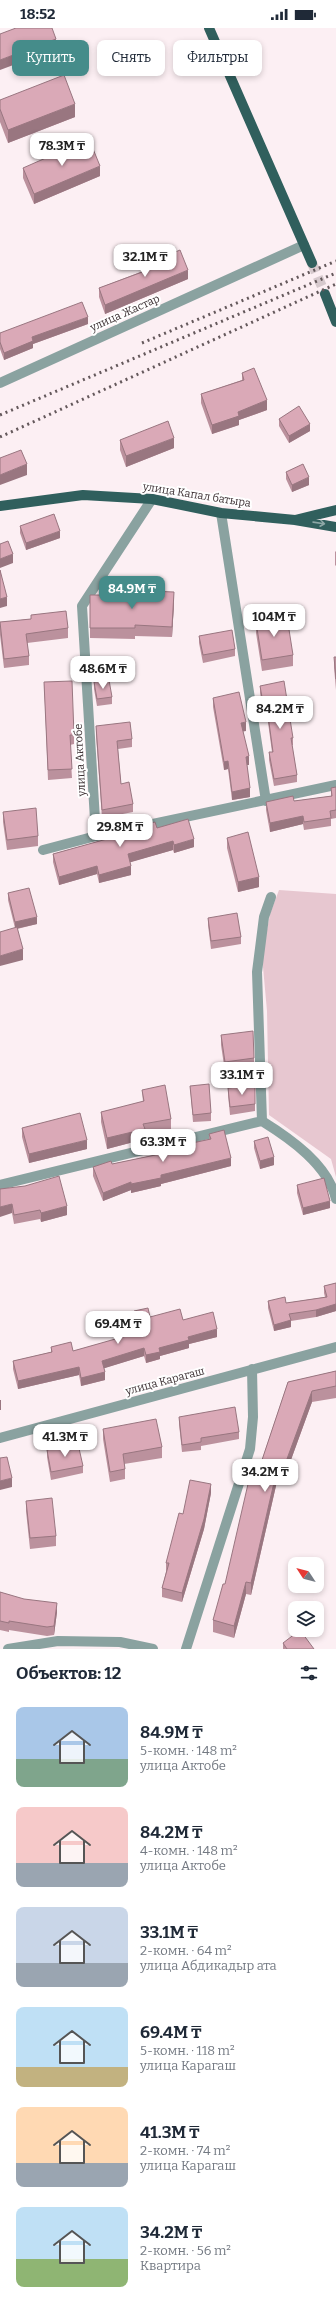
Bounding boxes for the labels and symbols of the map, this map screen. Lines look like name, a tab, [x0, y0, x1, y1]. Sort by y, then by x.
pin: 78.3M ₸	[25, 133, 99, 167]
pin: 32.1M ₸	[108, 244, 182, 278]
street label: улица Жастар	[87, 292, 162, 335]
street label: улица Капал батыра	[141, 480, 252, 510]
one-way arrow	[312, 519, 325, 527]
pin: 84.9M ₸	[95, 576, 169, 610]
pin: 104M ₸	[241, 604, 307, 638]
pin: 48.6M ₸	[66, 656, 140, 690]
pin: 84.2M ₸	[243, 696, 317, 730]
street label: улица Актобе	[72, 723, 88, 798]
pin: 29.8M ₸	[83, 814, 157, 848]
pin: 33.1M ₸	[205, 1062, 279, 1096]
pin: 63.3M ₸	[126, 1129, 200, 1163]
pin: 69.4M ₸	[81, 1311, 155, 1345]
street label: улица Карагаш	[123, 1364, 206, 1398]
pin: 41.3M ₸	[28, 1424, 102, 1458]
pin: 34.2M ₸	[228, 1459, 302, 1493]
north arrow	[288, 1557, 324, 1593]

